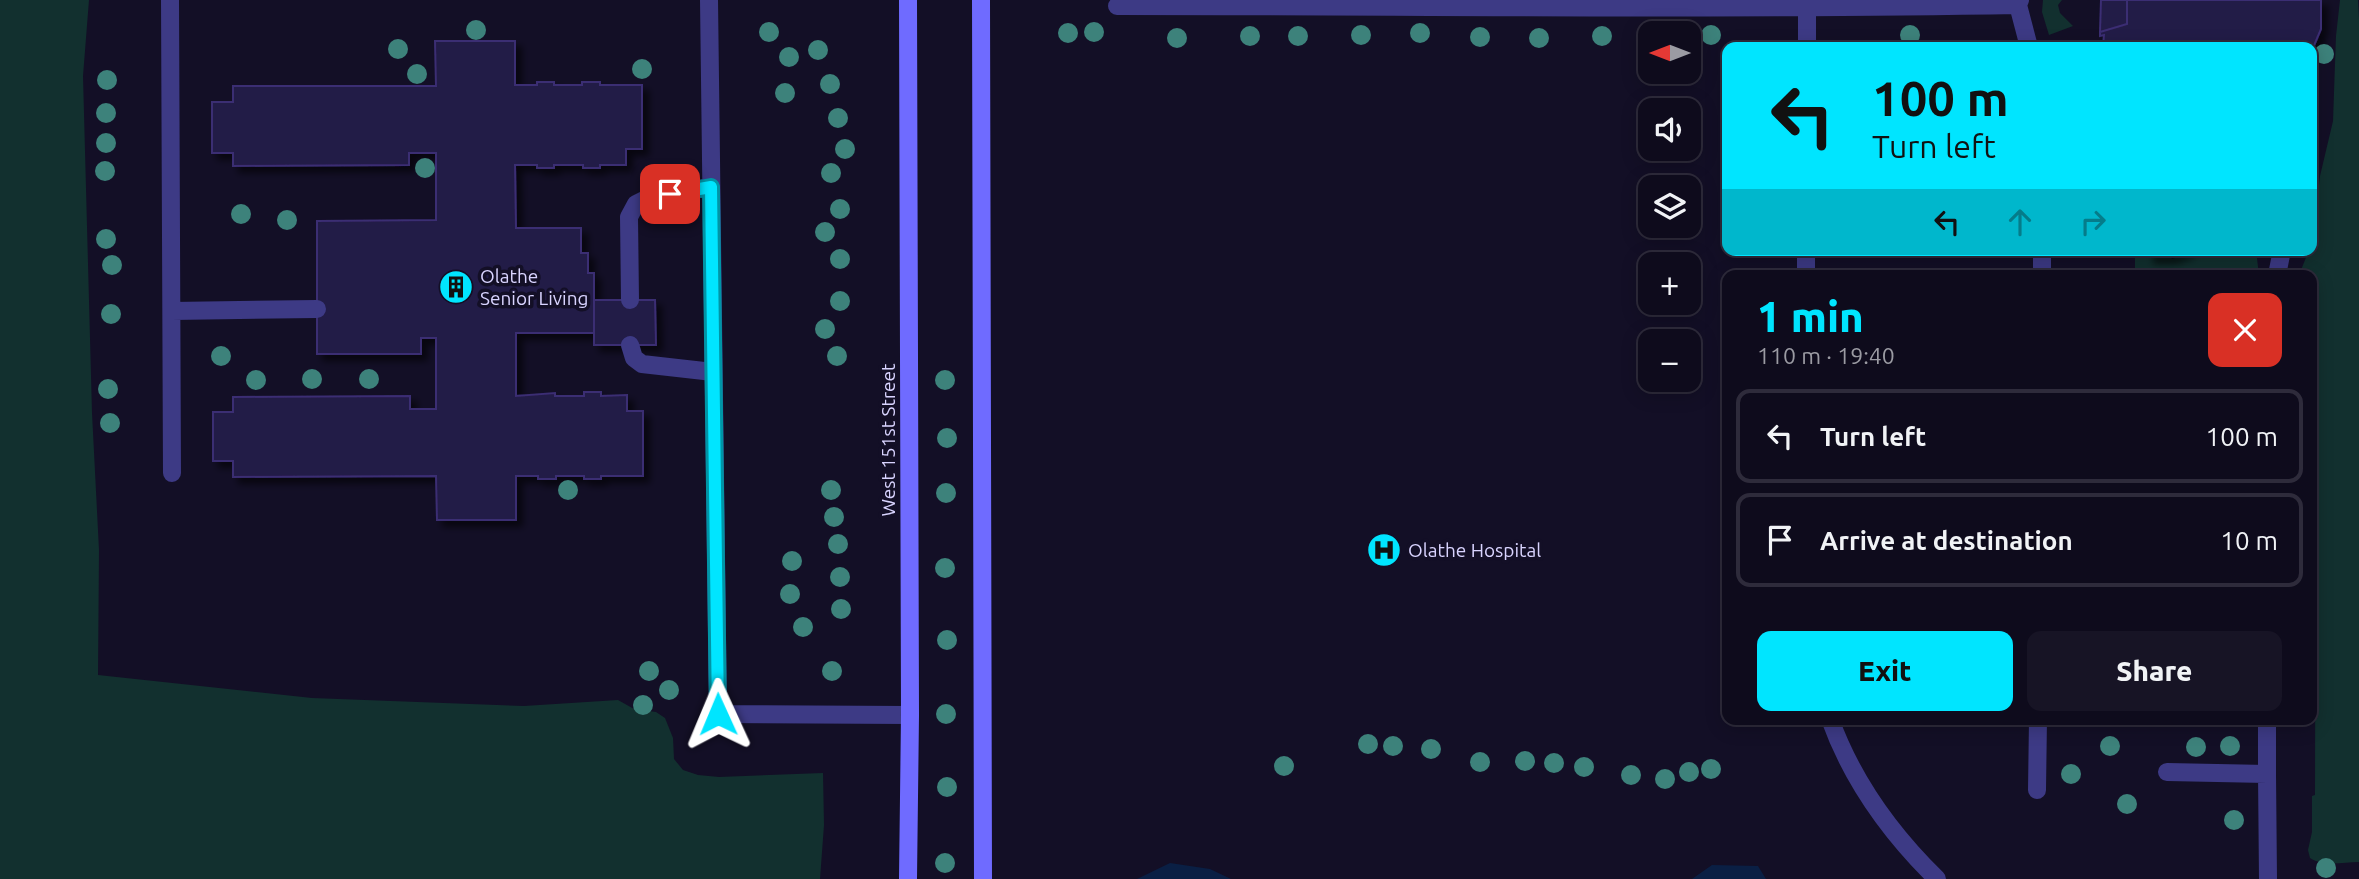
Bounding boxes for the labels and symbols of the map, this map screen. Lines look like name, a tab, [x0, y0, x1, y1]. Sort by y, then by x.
north arrow	[1638, 21, 1701, 84]
pin	[640, 164, 700, 224]
place label: Olathe Senior Living	[480, 265, 589, 309]
building icon: Olathe Senior Living	[437, 268, 475, 306]
street label: West 151st Street	[877, 363, 899, 517]
hospital icon: Olathe Hospital	[1365, 531, 1403, 569]
place label: Olathe Hospital	[1408, 539, 1541, 561]
position arrow	[681, 677, 755, 751]

